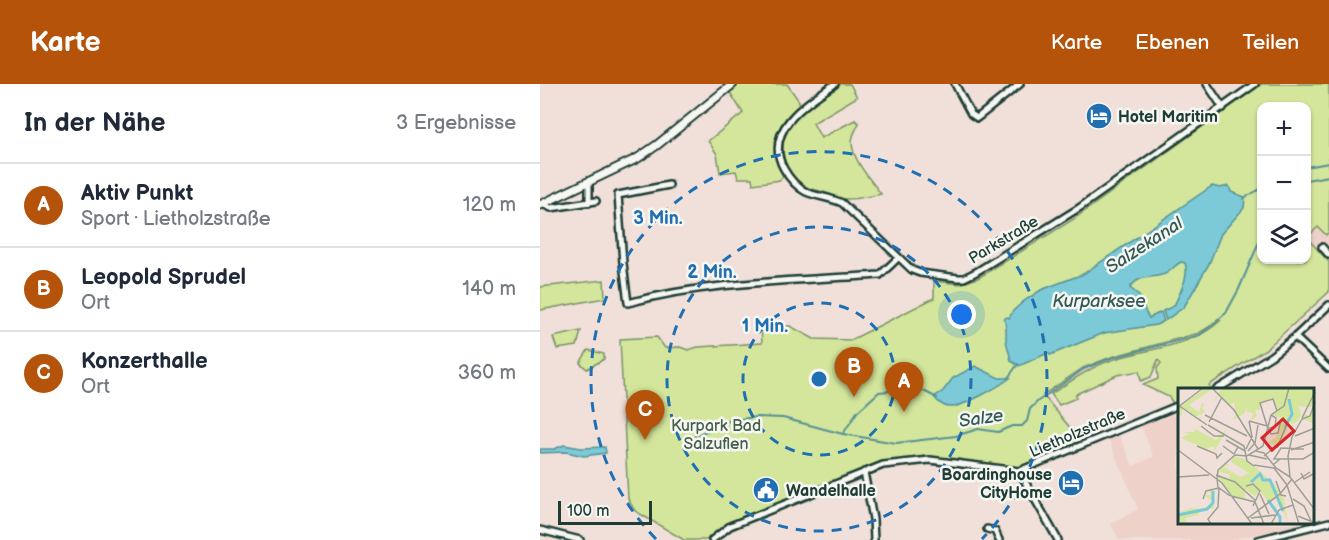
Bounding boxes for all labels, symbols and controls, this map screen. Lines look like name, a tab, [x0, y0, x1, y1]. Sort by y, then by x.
text: Karte	[30, 26, 101, 59]
text: Karte	[1051, 30, 1102, 55]
text: Ebenen	[1135, 30, 1209, 55]
text: Teilen	[1242, 30, 1299, 55]
hotel icon: Hotel Maritim	[1084, 101, 1114, 131]
map controls	[1257, 102, 1311, 264]
button: +	[1257, 102, 1311, 156]
text: In der Nähe	[24, 108, 166, 139]
place label: Hotel Maritim	[1118, 108, 1218, 127]
text: 3 Ergebnisse	[396, 111, 516, 135]
button: −	[1257, 156, 1311, 210]
text: Aktiv Punkt	[81, 180, 193, 207]
text: A	[37, 193, 50, 217]
text: 120 m	[463, 193, 516, 217]
text: Sport · Lietholzstraße	[81, 207, 271, 231]
text: 3 Min.	[633, 208, 683, 229]
button: layers	[1257, 210, 1311, 264]
street label: Parkstraße	[966, 212, 1042, 268]
water label: Salzekanal	[1102, 212, 1188, 278]
text: 2 Min.	[687, 262, 737, 283]
text: Leopold Sprudel	[81, 264, 246, 291]
text: B	[36, 277, 51, 301]
text: 140 m	[462, 277, 516, 301]
text: Ort	[81, 291, 110, 315]
water label: Kurparksee	[1052, 291, 1146, 312]
your location	[947, 300, 976, 329]
text: 1 Min.	[742, 316, 788, 337]
text: Konzerthalle	[81, 348, 208, 375]
pin: B	[834, 348, 874, 397]
text: C	[36, 361, 51, 385]
text: 360 m	[458, 361, 516, 385]
pin: A	[884, 362, 924, 412]
centre of rings	[809, 369, 829, 389]
text: Ort	[81, 375, 110, 399]
inset map	[1178, 388, 1314, 525]
pin: C	[626, 390, 664, 440]
street label: Lietholzstraße	[1027, 404, 1129, 462]
water label: Salze	[957, 405, 1005, 432]
park label: Kurpark Bad Salzuflen	[671, 417, 761, 454]
place label: Boardinghouse CityHome	[941, 466, 1052, 503]
hotel icon: Boardinghouse CityHome	[1056, 468, 1086, 498]
public building icon: Wandelhalle	[751, 475, 781, 505]
place label: Wandelhalle	[786, 482, 876, 501]
scale bar	[558, 498, 652, 526]
text: 100 m	[567, 502, 610, 521]

